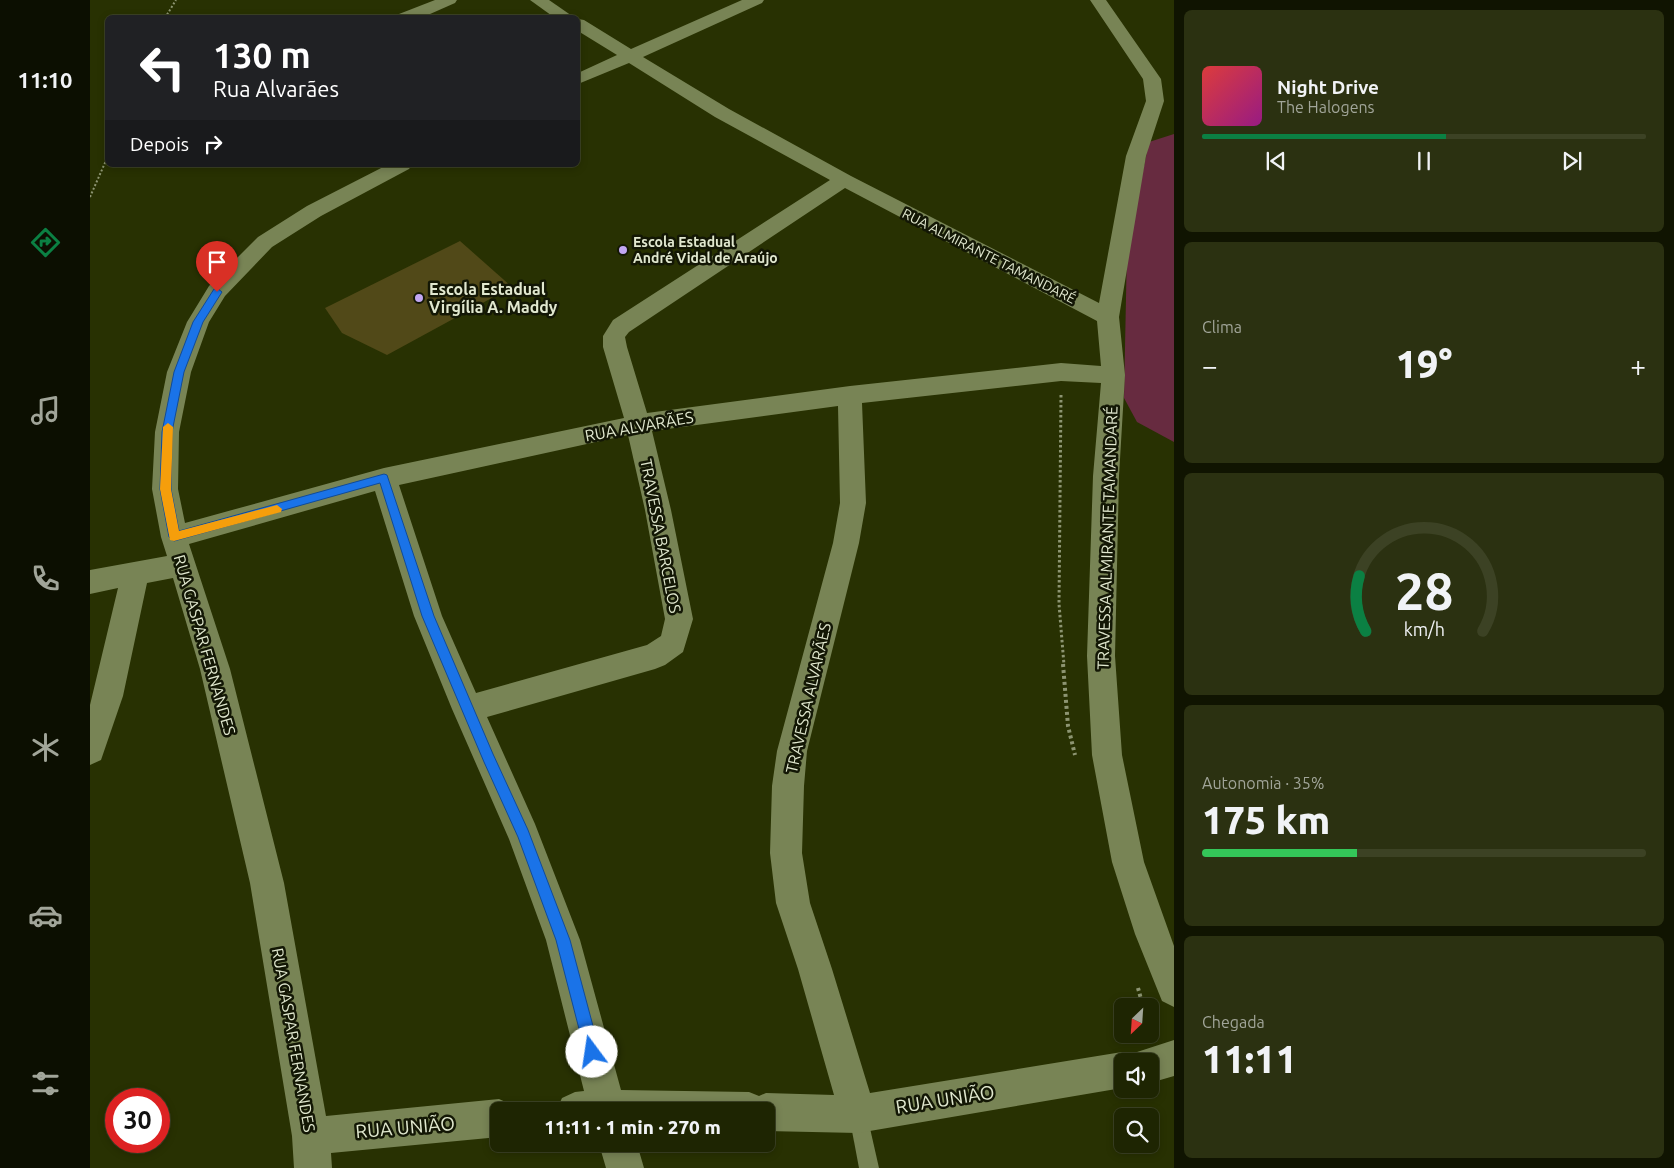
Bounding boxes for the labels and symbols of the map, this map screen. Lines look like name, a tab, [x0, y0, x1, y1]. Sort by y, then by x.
street label: RUA ALMIRANTE TAMANDARÉ	[900, 204, 1079, 307]
place label: Escola Estadual André Vidal de Araújo	[633, 234, 778, 266]
pin	[196, 241, 238, 292]
marker: Escola Estadual André Vidal de Araújo	[617, 244, 629, 256]
place label: Escola Estadual Virgília A. Maddy	[429, 280, 558, 316]
marker: Escola Estadual Virgília A. Maddy	[413, 292, 425, 304]
street label: TRAVESSA ALMIRANTE TAMANDARÉ	[1091, 406, 1121, 670]
street label: RUA ALVARÃES	[583, 407, 695, 444]
street label: TRAVESSA BARCELOS	[637, 457, 685, 615]
street label: RUA GASPAR FERNANDES	[171, 553, 239, 737]
street label: TRAVESSA ALVARÃES	[781, 621, 834, 775]
street label: RUA GASPAR FERNANDES	[269, 946, 319, 1134]
north arrow	[1114, 998, 1159, 1042]
position arrow	[565, 1025, 617, 1077]
street label: RUA UNIÃO	[894, 1080, 996, 1118]
speed limit sign: 30	[105, 1088, 170, 1153]
street label: RUA UNIÃO	[354, 1112, 456, 1142]

